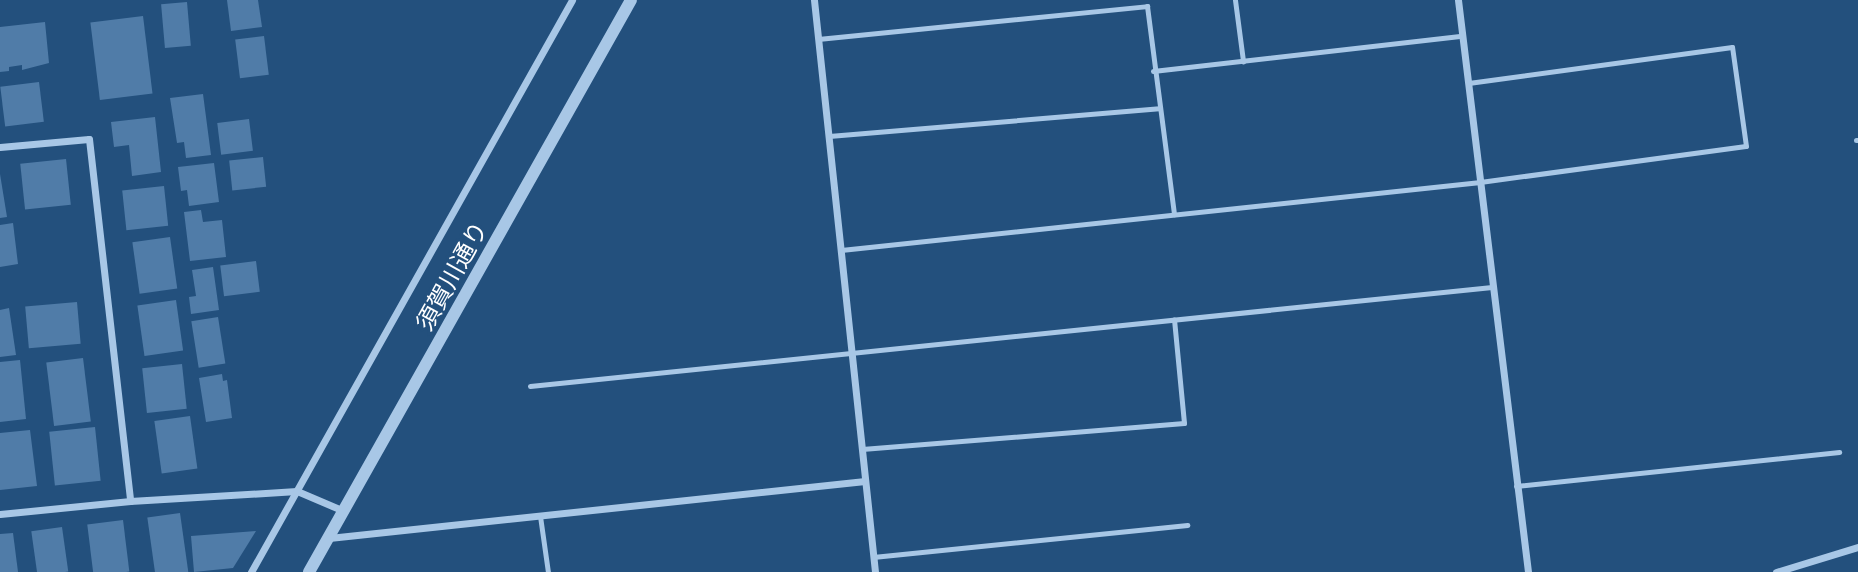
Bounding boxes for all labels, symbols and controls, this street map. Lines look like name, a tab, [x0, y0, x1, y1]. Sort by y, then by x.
street label: 須賀川通り	[410, 217, 494, 335]

